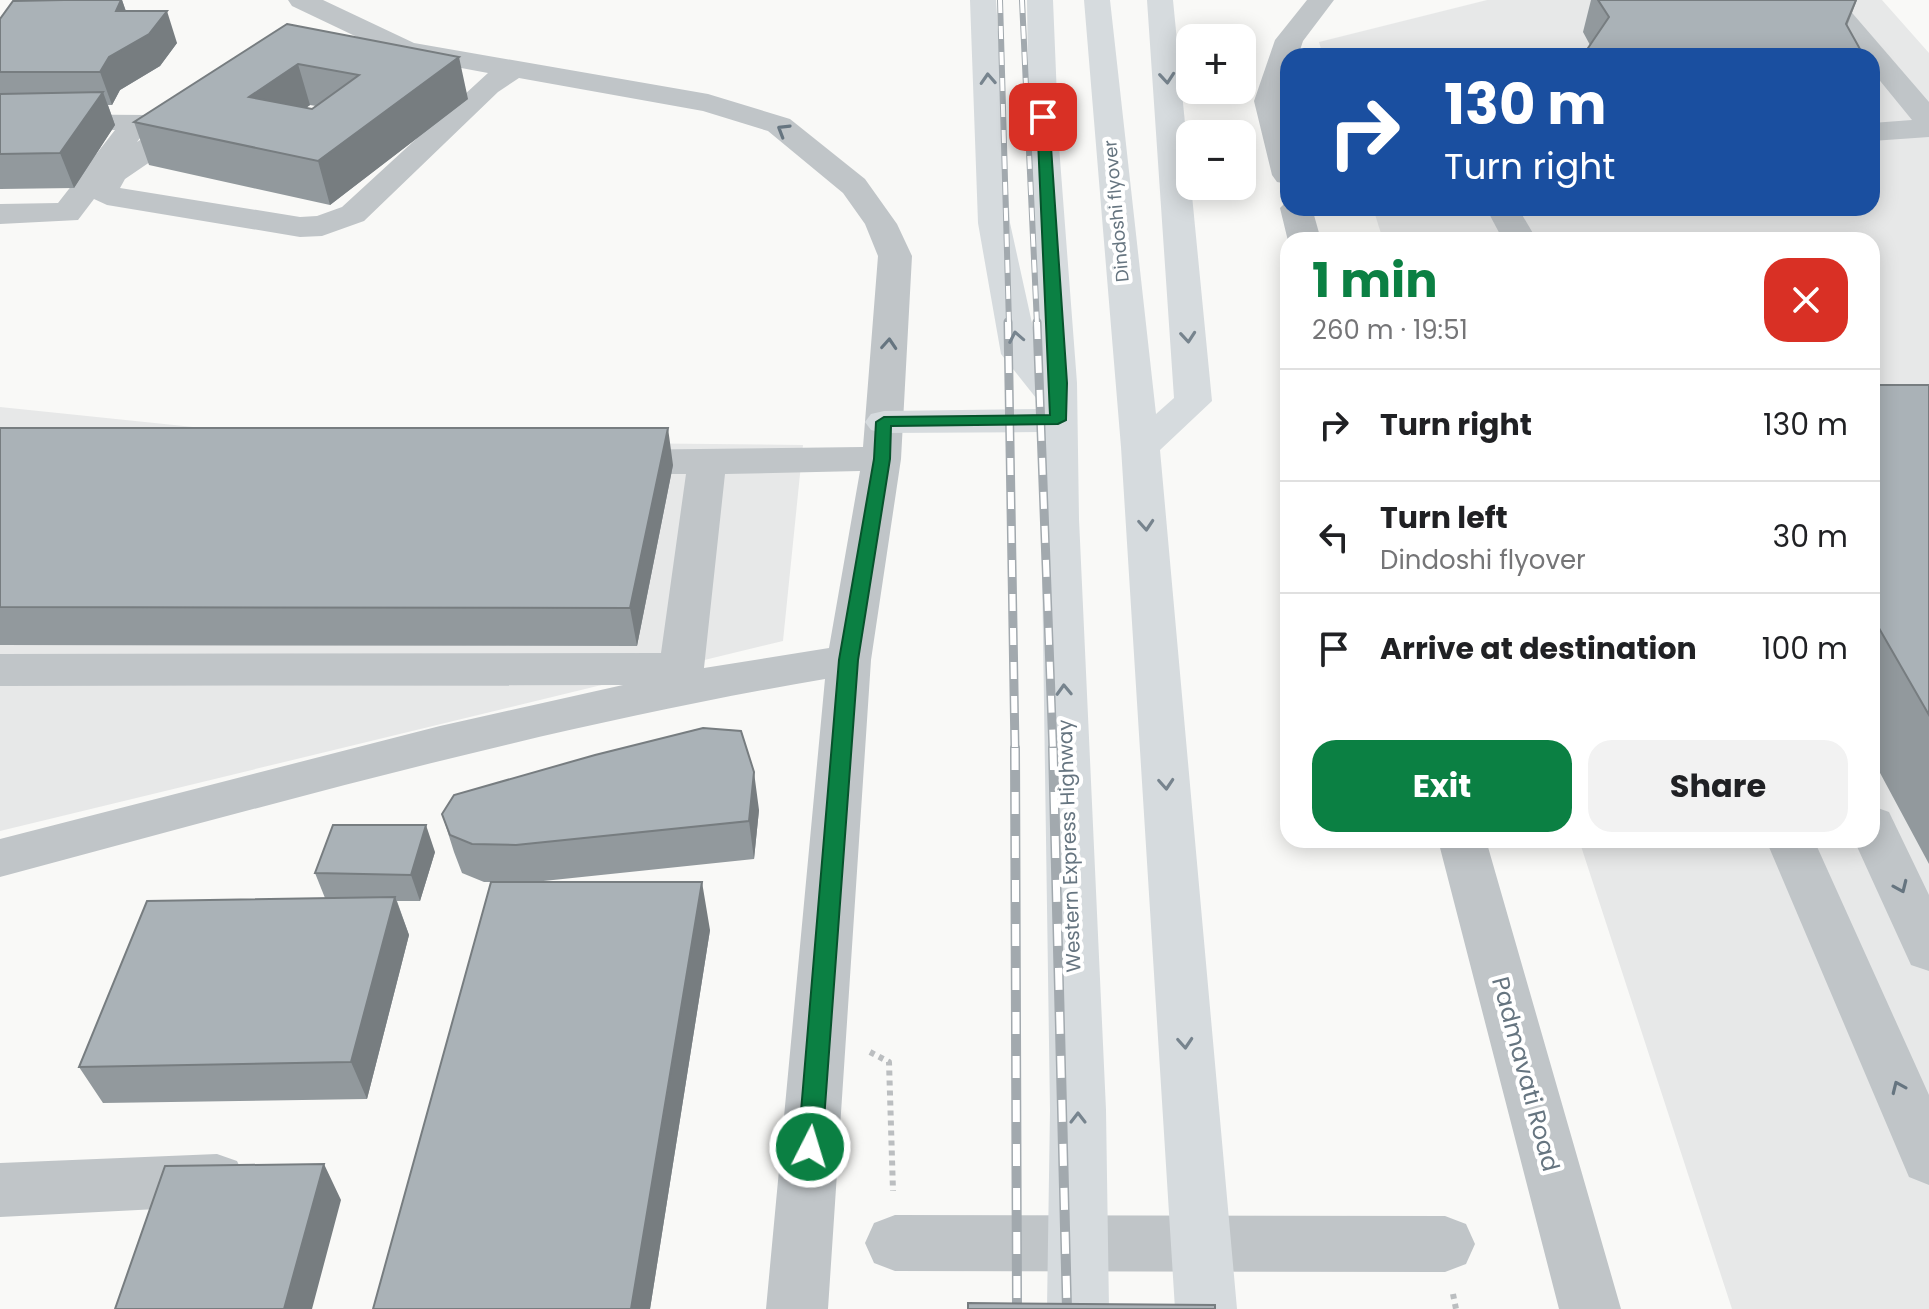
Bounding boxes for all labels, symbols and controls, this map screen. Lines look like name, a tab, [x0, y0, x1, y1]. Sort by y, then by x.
map controls	[1176, 24, 1256, 200]
button: +	[1176, 24, 1256, 104]
text: 130 m	[1444, 65, 1607, 144]
one-way arrow	[979, 72, 996, 85]
one-way arrow	[1158, 72, 1175, 85]
icon: right	[1312, 80, 1416, 184]
pin	[1009, 83, 1077, 151]
icon: arrive	[1021, 95, 1065, 139]
button: −	[1176, 120, 1256, 200]
one-way arrow	[777, 124, 792, 140]
street label: Dindoshi flyover	[1097, 139, 1135, 283]
text: Turn right	[1444, 141, 1615, 192]
text: 1 min	[1312, 247, 1438, 314]
button: close	[1764, 258, 1848, 342]
text: 260 m · 19:51	[1312, 312, 1468, 348]
one-way arrow	[1008, 330, 1025, 344]
one-way arrow	[1179, 331, 1196, 344]
one-way arrow	[880, 337, 897, 350]
icon: right	[1312, 403, 1356, 447]
text: Turn right	[1380, 403, 1532, 446]
text: 130 m	[1763, 403, 1848, 446]
text: Turn left	[1380, 496, 1508, 539]
icon: left	[1312, 515, 1356, 559]
text: 30 m	[1773, 515, 1848, 558]
one-way arrow	[1137, 519, 1154, 532]
text: Dindoshi flyover	[1380, 542, 1586, 578]
icon: arrive	[1312, 627, 1356, 671]
text: Arrive at destination	[1380, 627, 1697, 670]
text: 100 m	[1762, 627, 1848, 670]
one-way arrow	[1056, 683, 1073, 696]
street label: Western Express Highway	[1051, 719, 1087, 973]
button: Exit	[1312, 740, 1572, 832]
button: Share	[1588, 740, 1848, 832]
one-way arrow	[1157, 778, 1174, 791]
one-way arrow	[1891, 879, 1907, 893]
street label: Padmavati Road	[1484, 973, 1568, 1175]
one-way arrow	[1176, 1037, 1193, 1050]
one-way arrow	[1891, 1081, 1907, 1095]
position arrow	[768, 1105, 852, 1189]
one-way arrow	[1069, 1111, 1087, 1124]

